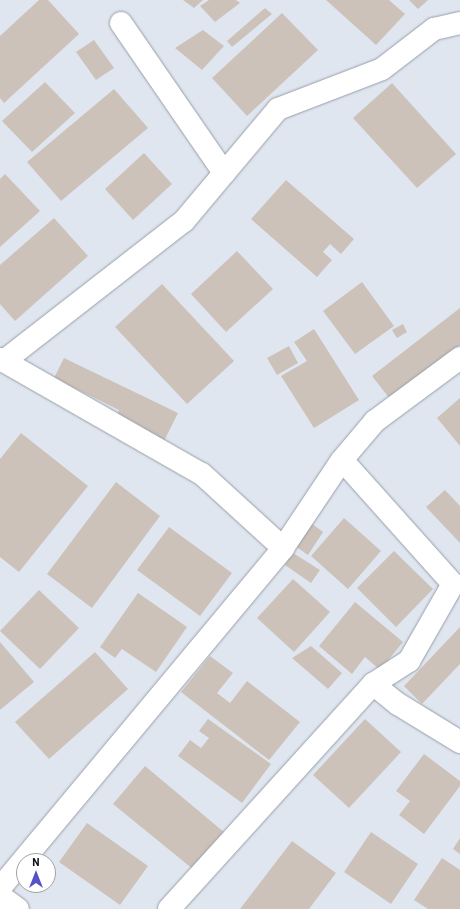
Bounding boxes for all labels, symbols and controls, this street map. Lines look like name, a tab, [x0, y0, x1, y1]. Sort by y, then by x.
north arrow	[16, 853, 56, 893]
text: N	[32, 855, 40, 868]

